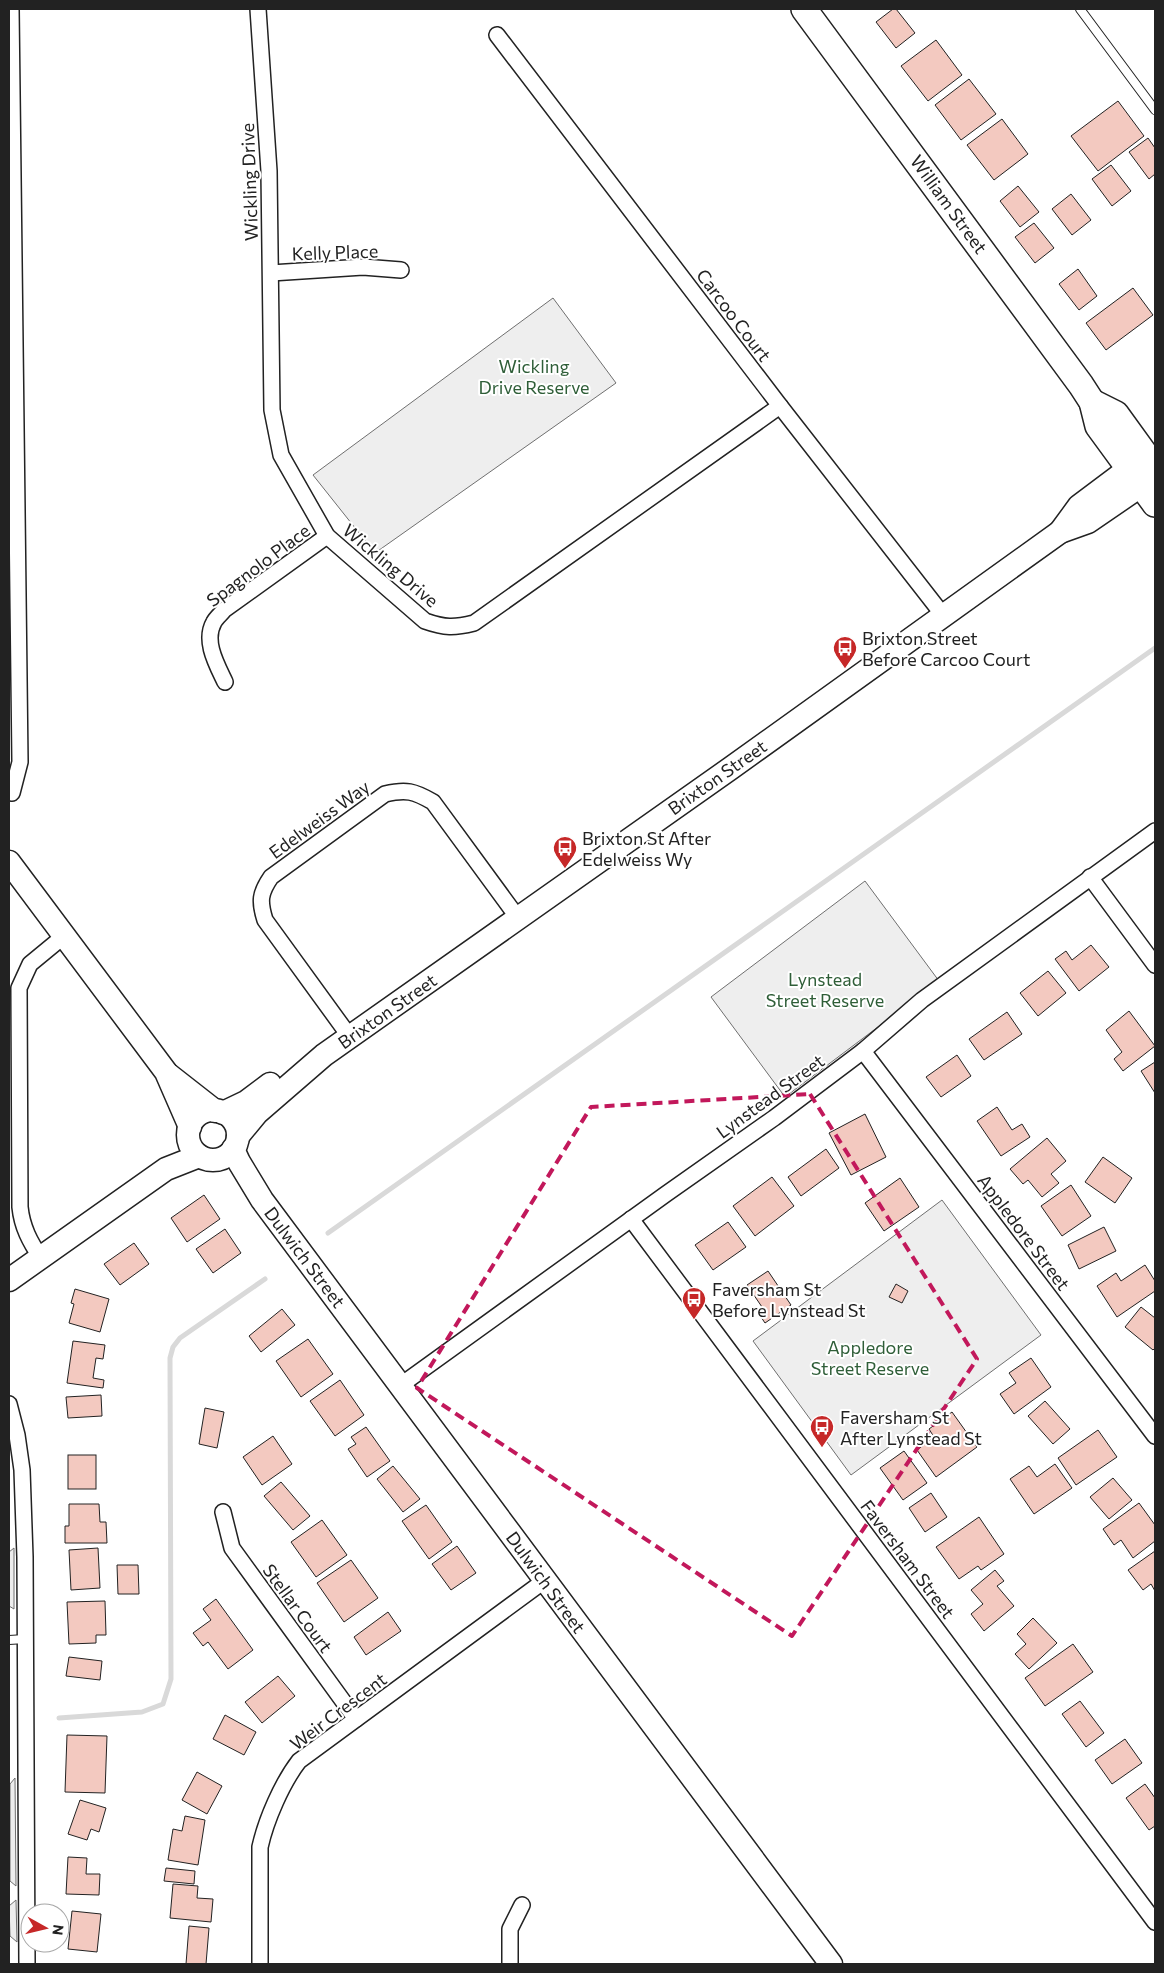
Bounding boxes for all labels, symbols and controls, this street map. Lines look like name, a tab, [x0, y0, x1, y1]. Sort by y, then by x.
street label: Wickling Drive	[236, 123, 262, 241]
street label: William Street	[906, 151, 992, 257]
street label: Kelly Place	[291, 239, 379, 265]
street label: Carcoo Court	[692, 264, 776, 366]
park label: Wickling Drive Reserve	[478, 355, 590, 398]
street label: Spagnolo Place	[202, 519, 314, 611]
street label: Wickling Drive	[339, 519, 443, 611]
place label: Brixton Street Before Carcoo Court	[862, 627, 1030, 670]
bus stop icon: Brixton Street Before Carcoo Court	[832, 635, 858, 669]
street label: Brixton Street	[663, 735, 771, 819]
street label: Edelweiss Way	[264, 775, 374, 863]
place label: Brixton St After Edelweiss Wy	[582, 827, 711, 870]
bus stop icon: Brixton St After Edelweiss Wy	[552, 835, 578, 869]
park label: Lynstead Street Reserve	[766, 968, 884, 1011]
street label: Brixton Street	[333, 969, 441, 1053]
street label: Lynstead Street	[712, 1049, 828, 1143]
street label: Appledore Street	[973, 1170, 1075, 1294]
street label: Dulwich Street	[260, 1202, 350, 1312]
place label: Faversham St Before Lynstead St	[712, 1278, 866, 1321]
bus stop icon: Faversham St Before Lynstead St	[681, 1286, 707, 1320]
park label: Appledore Street Reserve	[811, 1336, 929, 1379]
place label: Faversham St After Lynstead St	[840, 1406, 982, 1449]
bus stop icon: Faversham St After Lynstead St	[809, 1414, 835, 1448]
street label: Faversham Street	[856, 1496, 960, 1622]
street label: Dulwich Street	[502, 1527, 590, 1637]
street label: Stellar Court	[259, 1559, 337, 1657]
street label: Weir Crescent	[286, 1668, 390, 1754]
north arrow	[20, 1903, 70, 1953]
text: N	[49, 1923, 68, 1936]

